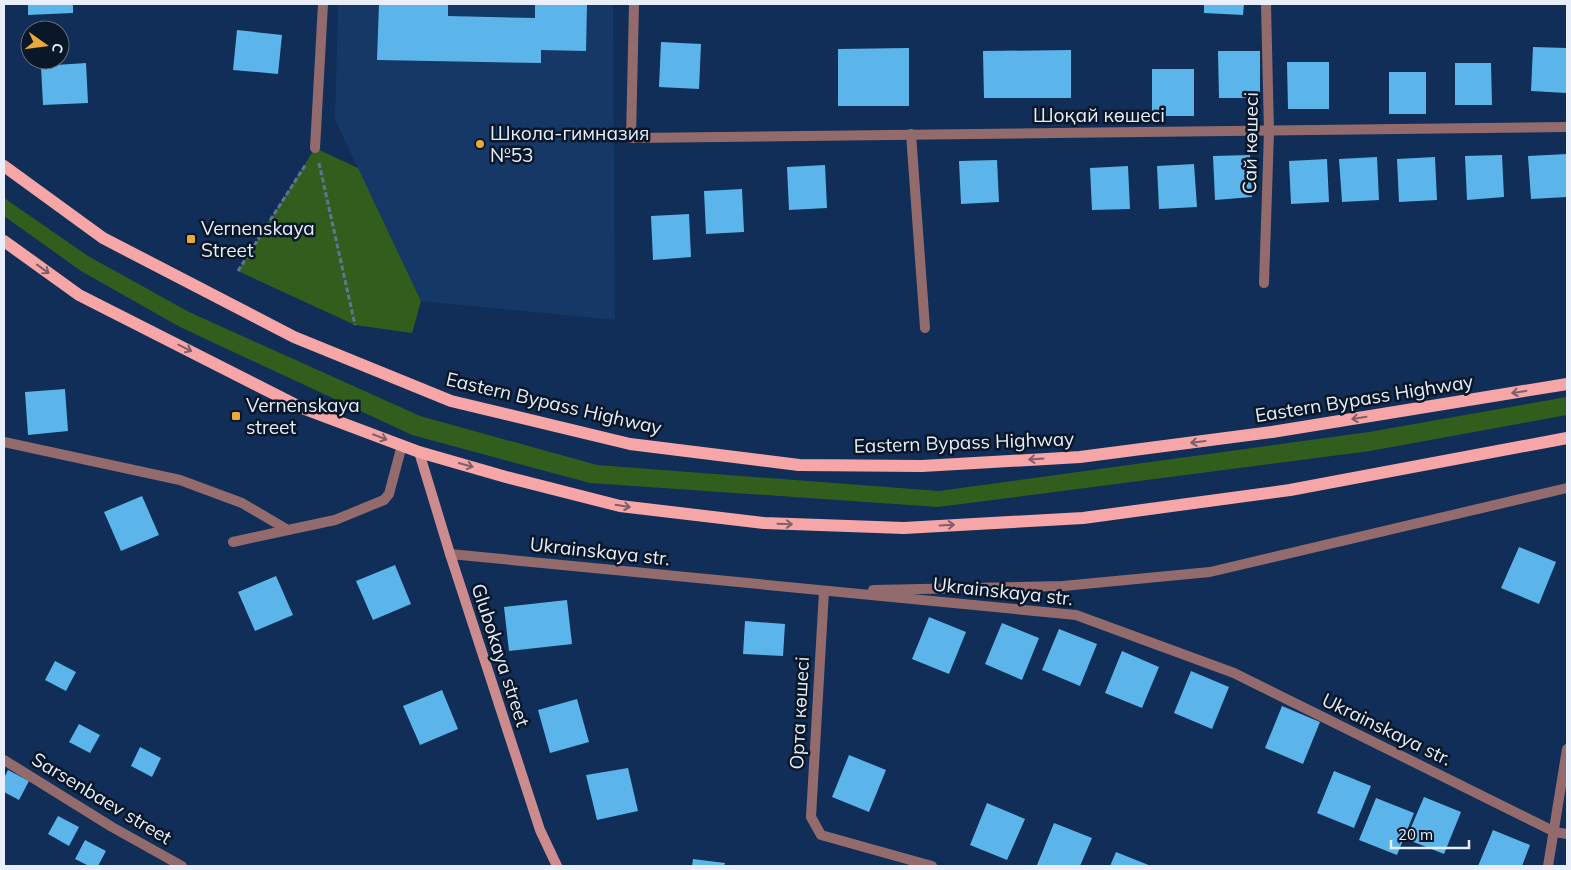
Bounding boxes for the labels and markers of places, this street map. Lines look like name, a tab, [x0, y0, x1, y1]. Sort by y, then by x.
place label: Школа-гимназия №53	[490, 121, 649, 167]
marker: Школа-гимназия №53	[474, 138, 486, 150]
place label: Vernenskaya Street	[201, 216, 315, 262]
marker: Vernenskaya Street	[185, 233, 197, 245]
place label: Vernenskaya street	[246, 393, 360, 439]
marker: Vernenskaya street	[230, 410, 242, 422]

